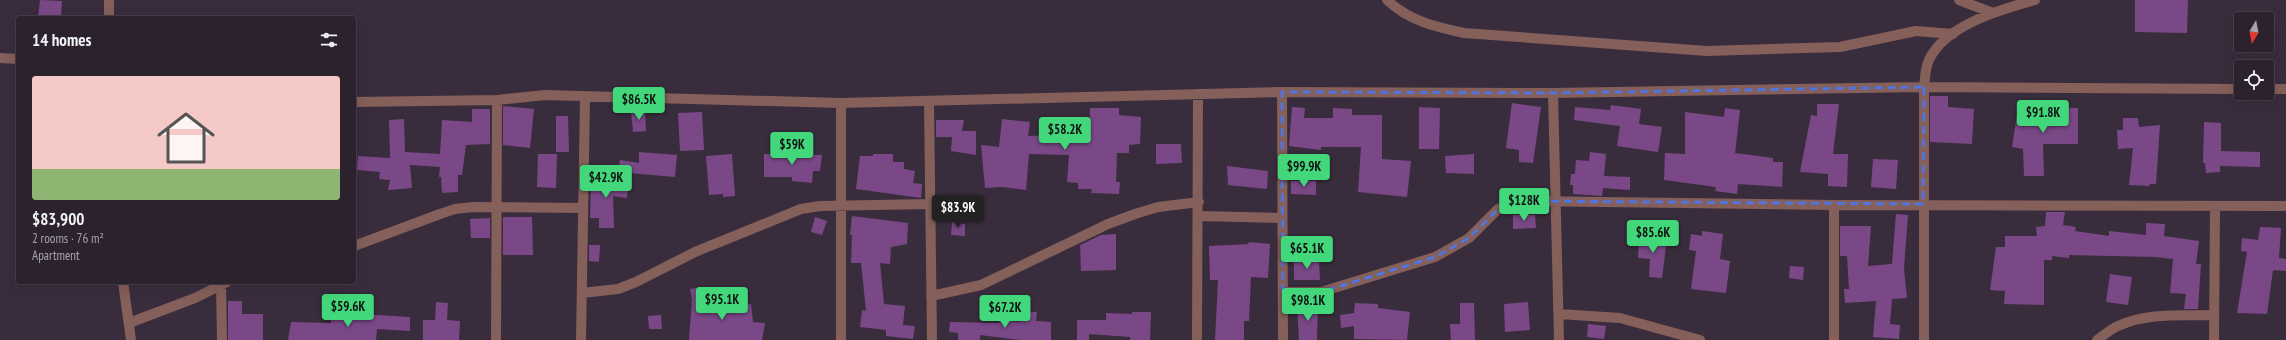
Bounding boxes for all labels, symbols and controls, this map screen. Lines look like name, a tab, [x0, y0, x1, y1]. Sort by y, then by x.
north arrow	[2234, 12, 2274, 52]
map controls	[2234, 12, 2274, 100]
text: 14 homes	[32, 29, 91, 51]
icon: filters	[318, 29, 340, 51]
button: locate	[2234, 60, 2274, 100]
pin: $86.5K	[606, 87, 672, 121]
text: $86.5K	[622, 91, 656, 108]
pin: $91.8K	[2010, 100, 2076, 134]
icon: home	[150, 102, 222, 174]
text: $91.8K	[2026, 104, 2060, 121]
pin: $58.2K	[1032, 117, 1098, 151]
text: $58.2K	[1048, 121, 1082, 138]
pin: $59K	[768, 132, 816, 166]
text: $59K	[779, 136, 805, 153]
pin: $99.9K	[1271, 154, 1337, 188]
text: $99.9K	[1287, 158, 1321, 175]
pin: $42.9K	[573, 165, 639, 199]
text: $42.9K	[589, 169, 623, 186]
pin: $128K	[1496, 188, 1552, 222]
text: $128K	[1508, 192, 1540, 209]
pin: $83.9K	[925, 195, 991, 229]
text: $83.9K	[941, 199, 975, 216]
text: $83,900	[32, 208, 84, 230]
pin: $85.6K	[1620, 220, 1686, 254]
text: $85.6K	[1636, 224, 1670, 241]
text: 2 rooms · 76 m²	[32, 230, 104, 247]
pin: $65.1K	[1274, 236, 1340, 270]
text: $65.1K	[1290, 240, 1324, 257]
text: Apartment	[32, 247, 80, 264]
pin: $95.1K	[689, 287, 755, 321]
pin: $98.1K	[1275, 288, 1341, 322]
text: $95.1K	[705, 291, 739, 308]
text: $98.1K	[1291, 292, 1325, 309]
pin: $59.6K	[315, 294, 381, 328]
pin: $67.2K	[972, 295, 1038, 329]
text: $59.6K	[331, 298, 365, 315]
text: $67.2K	[988, 299, 1022, 316]

